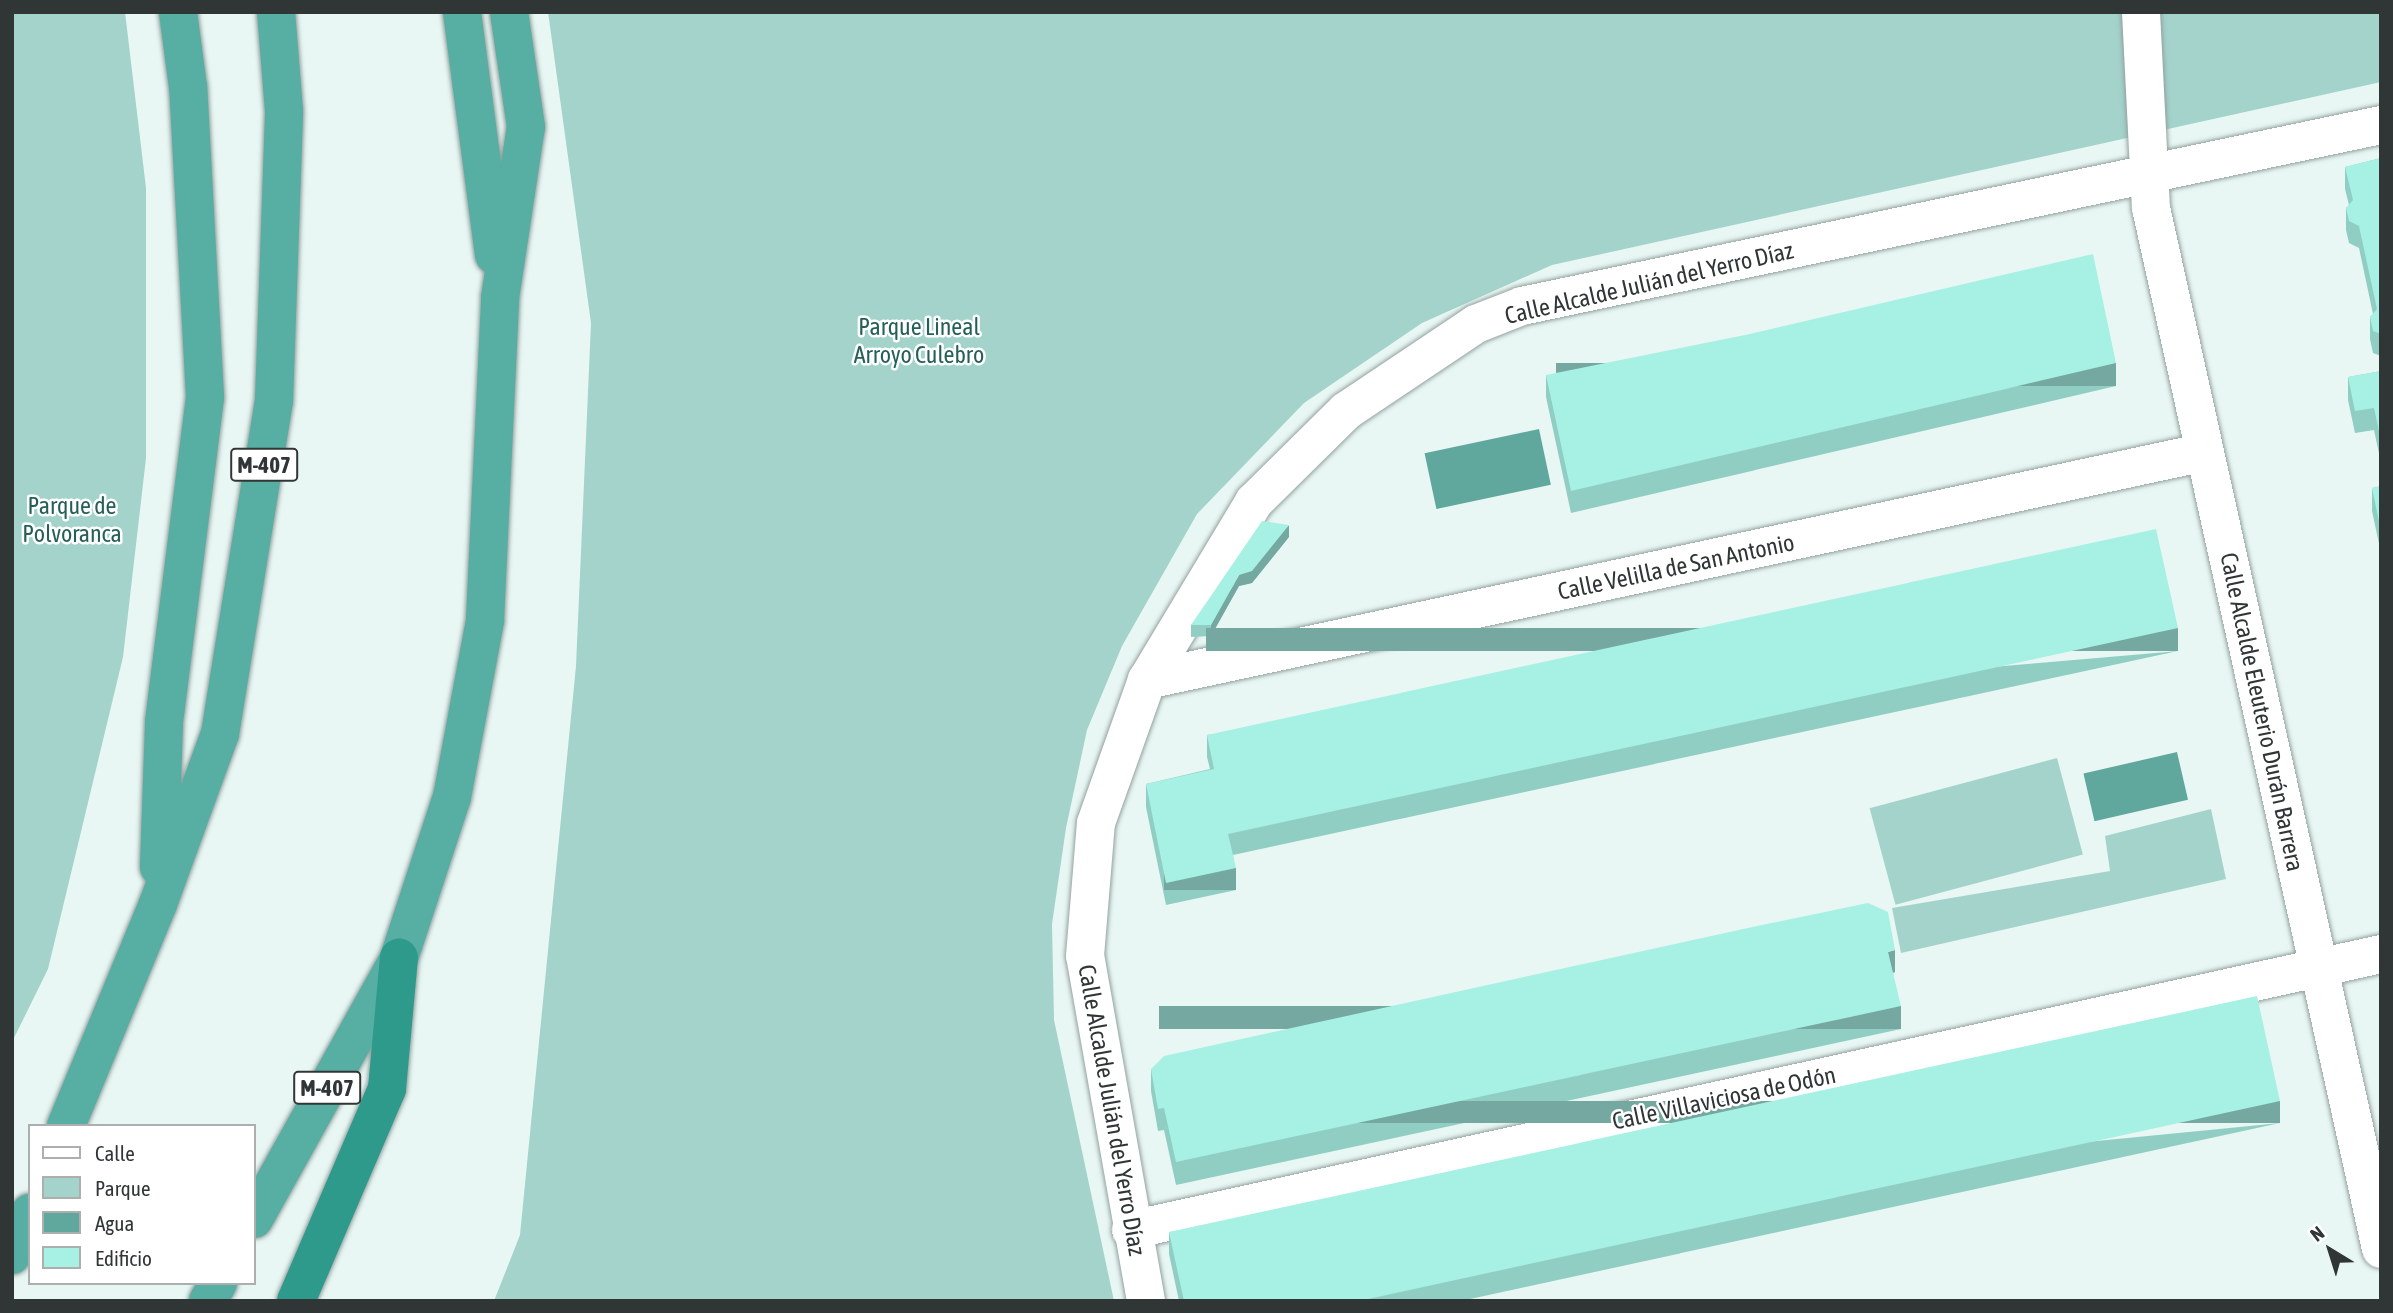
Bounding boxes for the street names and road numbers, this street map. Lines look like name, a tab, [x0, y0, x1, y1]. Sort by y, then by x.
street label: Calle Alcalde Julián del Yerro Díaz	[1502, 236, 1796, 330]
road number: M-407	[229, 446, 299, 485]
street label: Calle Velilla de San Antonio	[1555, 528, 1797, 606]
street label: Calle Alcalde Eleuterio Durán Barrera	[2214, 550, 2310, 874]
street label: Calle Alcalde Julián del Yerro Díaz	[1072, 962, 1152, 1258]
street label: Calle Villaviciosa de Odón	[1610, 1060, 1838, 1136]
road number: M-407	[292, 1068, 362, 1107]

